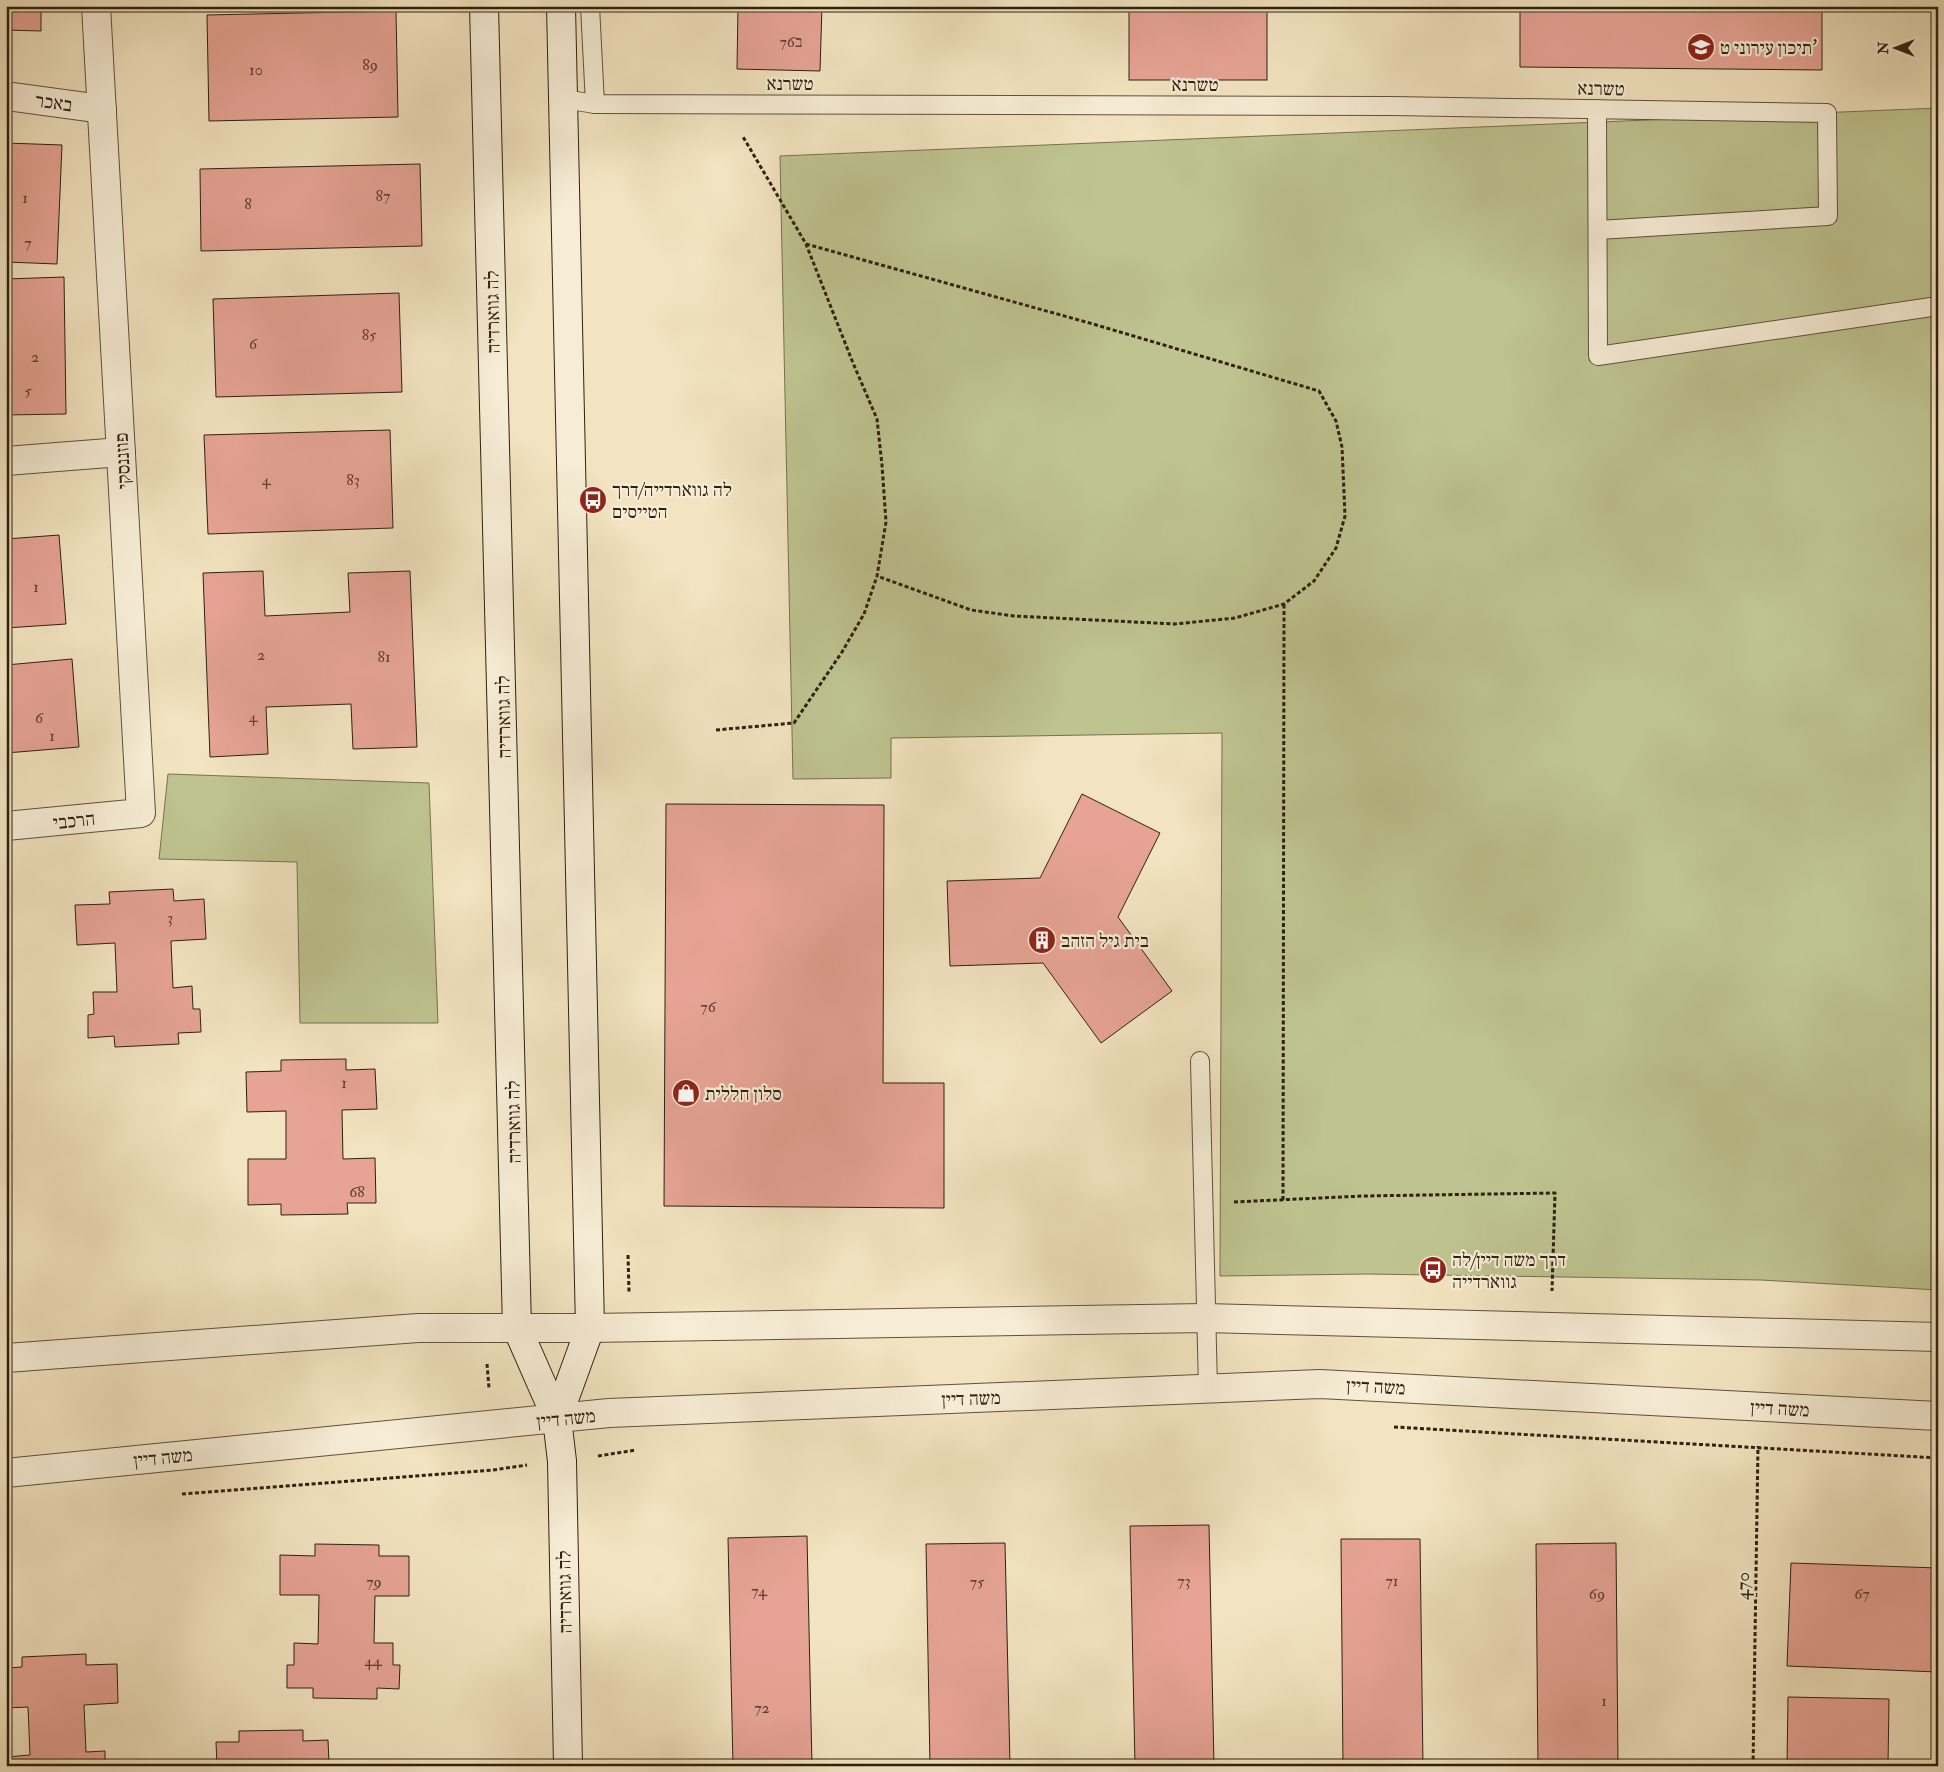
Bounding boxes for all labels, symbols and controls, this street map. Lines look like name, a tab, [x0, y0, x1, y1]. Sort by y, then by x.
north arrow	[1872, 22, 1922, 72]
house number: 76ב	[779, 32, 803, 52]
school or university icon: תיכון עירוני ט'	[1686, 32, 1716, 62]
place label: תיכון עירוני ט'	[1720, 36, 1817, 60]
text: N	[1875, 41, 1892, 55]
house number: 89	[362, 55, 378, 75]
house number: 10	[249, 60, 263, 80]
street label: טשרנא	[766, 72, 814, 96]
street label: טשרנא	[1171, 73, 1219, 97]
street label: טשרנא	[1577, 77, 1625, 101]
street label: באכר	[34, 89, 74, 117]
house number: 87	[376, 186, 391, 206]
house number: 1	[22, 188, 28, 208]
house number: 8	[244, 194, 252, 214]
house number: 7	[24, 233, 32, 253]
street label: לה גווארדיה	[480, 270, 506, 354]
house number: 85	[362, 325, 376, 345]
house number: 6	[249, 334, 258, 354]
house number: 2	[31, 347, 39, 367]
house number: 5	[24, 381, 32, 401]
street label: פוזננסקי	[110, 432, 136, 490]
house number: 4	[262, 470, 272, 490]
house number: 83	[346, 470, 360, 490]
place label: לה גווארדייה/דרך הטייסים	[612, 478, 732, 524]
bus stop icon: לה גווארדייה/דרך הטייסים	[578, 485, 608, 515]
house number: 1	[33, 577, 39, 597]
house number: 2	[257, 645, 265, 665]
house number: 81	[377, 647, 391, 667]
street label: לה גווארדיה	[491, 675, 517, 759]
house number: 4	[249, 707, 259, 727]
house number: 6	[35, 708, 44, 728]
house number: 1	[49, 726, 55, 746]
street label: הרכבי	[52, 807, 97, 835]
house number: 3	[167, 908, 173, 928]
building icon: בית גיל הזהב	[1027, 925, 1057, 955]
place label: בית גיל הזהב	[1061, 929, 1149, 953]
house number: 76	[700, 997, 717, 1017]
house number: 1	[341, 1073, 347, 1093]
shop icon: סלון חללית	[671, 1078, 701, 1108]
street label: לה גווארדיה	[501, 1080, 527, 1164]
place label: סלון חללית	[705, 1082, 782, 1106]
house number: 68	[349, 1182, 365, 1202]
place label: דרך משה דיין/לה גווארדייה	[1452, 1248, 1566, 1294]
bus stop icon: דרך משה דיין/לה גווארדייה	[1418, 1255, 1448, 1285]
street label: משה דיין	[1346, 1373, 1406, 1401]
street label: משה דיין	[941, 1386, 1001, 1412]
street label: משה דיין	[1750, 1395, 1810, 1423]
street label: משה דיין	[535, 1404, 597, 1434]
street label: משה דיין	[132, 1443, 194, 1473]
street label: לה גווארדיה	[552, 1550, 578, 1634]
house number: 73	[1177, 1571, 1191, 1591]
house number: 71	[1385, 1571, 1399, 1591]
house number: 79	[366, 1572, 382, 1592]
house number: 75	[970, 1572, 984, 1592]
street label: 470	[1731, 1572, 1755, 1600]
house number: 74	[751, 1581, 768, 1601]
house number: 69	[1589, 1584, 1605, 1604]
house number: 67	[1854, 1584, 1870, 1604]
house number: 44	[364, 1651, 383, 1671]
house number: 1	[1601, 1691, 1607, 1711]
house number: 72	[754, 1698, 770, 1718]

